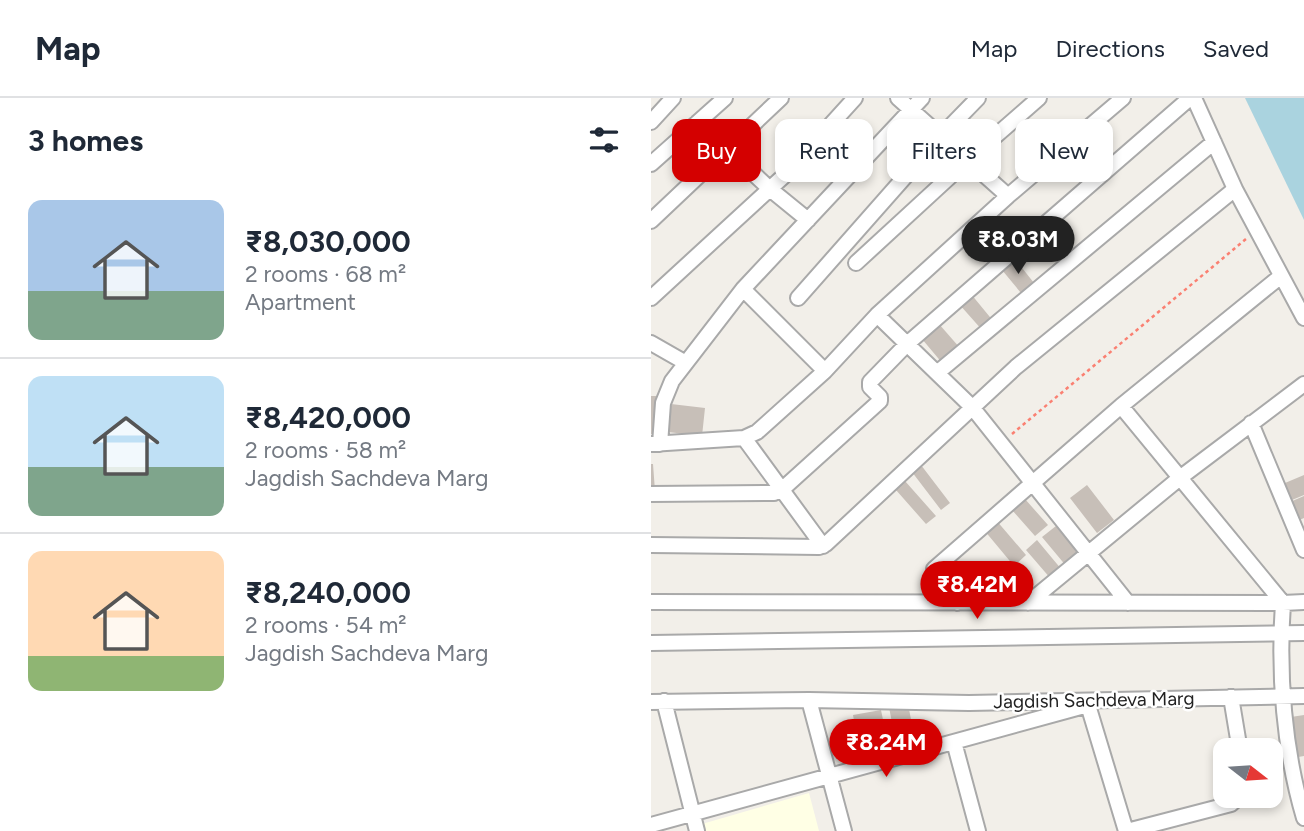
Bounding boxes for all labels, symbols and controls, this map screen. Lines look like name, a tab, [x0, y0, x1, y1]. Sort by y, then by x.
text: Map	[35, 29, 101, 68]
text: Map	[971, 34, 1017, 63]
text: Directions	[1055, 34, 1165, 63]
text: Saved	[1203, 34, 1269, 63]
chip: Buy	[672, 119, 761, 182]
chip: Rent	[775, 119, 873, 182]
chip: Filters	[887, 119, 1001, 182]
chip: New	[1015, 119, 1113, 182]
icon: filters	[585, 121, 623, 159]
text: 3 homes	[28, 122, 143, 159]
pin: ₹8.03M	[961, 216, 1075, 276]
text: ₹8,030,000	[245, 223, 411, 260]
text: ₹8.03M	[978, 225, 1058, 253]
icon: home	[84, 228, 168, 312]
text: 2 rooms · 68 m²	[245, 260, 406, 288]
text: Apartment	[245, 288, 356, 316]
text: ₹8,420,000	[245, 399, 411, 436]
icon: home	[84, 404, 168, 488]
text: 2 rooms · 58 m²	[245, 436, 406, 464]
text: Jagdish Sachdeva Marg	[245, 464, 489, 492]
pin: ₹8.42M	[920, 561, 1034, 621]
text: ₹8.42M	[936, 570, 1018, 598]
text: ₹8,240,000	[245, 574, 411, 611]
icon: home	[84, 579, 168, 663]
text: 2 rooms · 54 m²	[245, 611, 407, 639]
text: Jagdish Sachdeva Marg	[245, 639, 489, 667]
street label: Jagdish Sachdeva Marg	[993, 687, 1195, 713]
pin: ₹8.24M	[829, 720, 943, 779]
text: ₹8.24M	[845, 728, 927, 756]
north arrow	[1213, 738, 1283, 808]
map controls	[1213, 738, 1283, 808]

